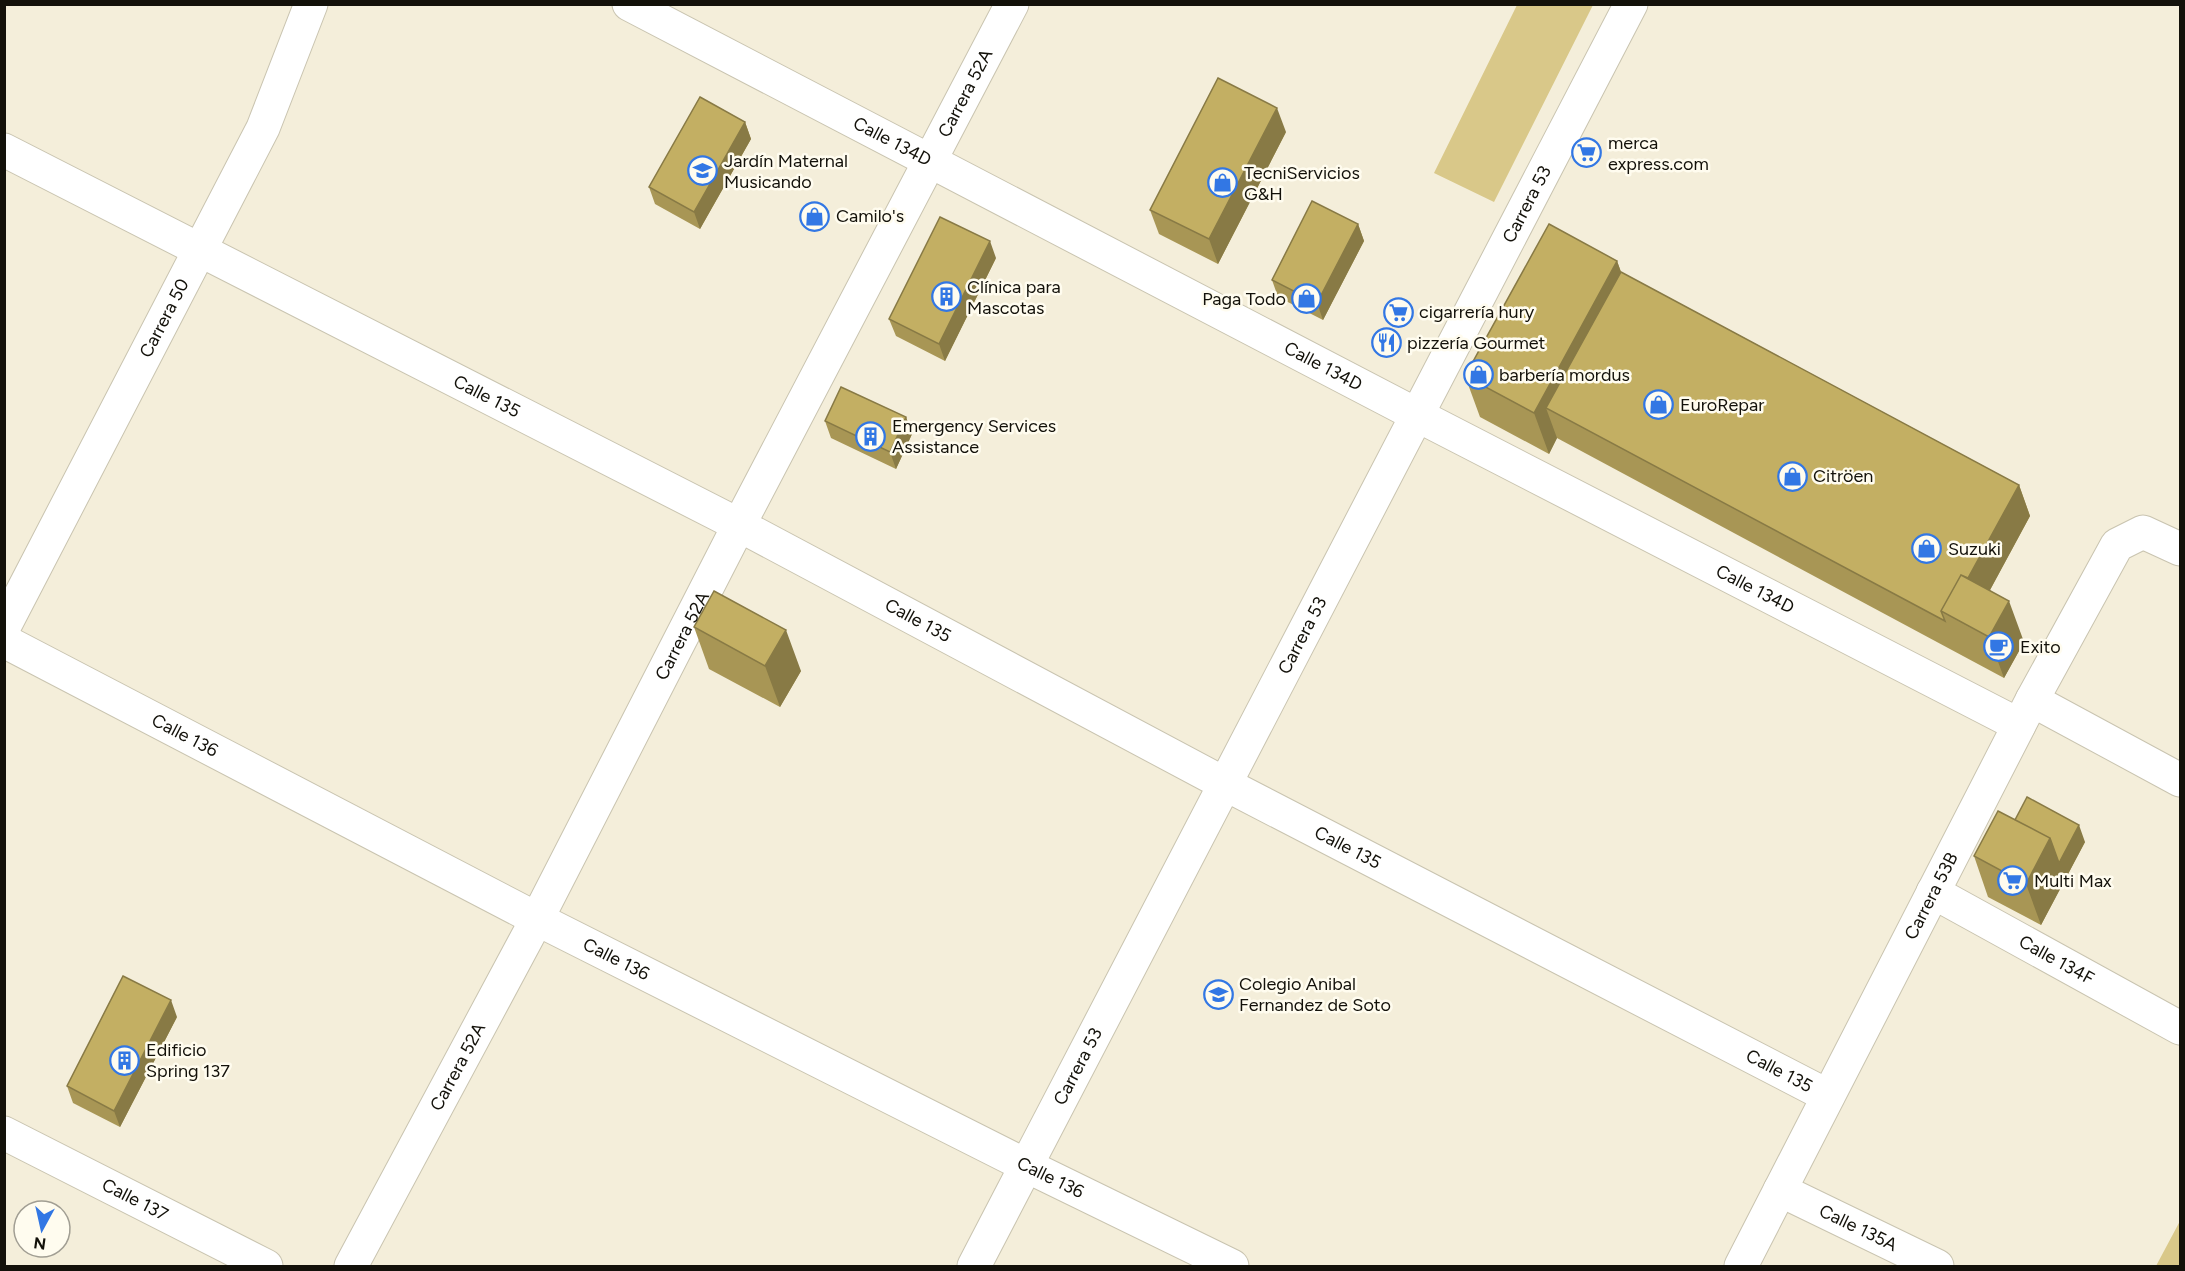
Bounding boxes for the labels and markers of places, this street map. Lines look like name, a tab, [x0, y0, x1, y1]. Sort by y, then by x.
place label: merca express.com	[1608, 132, 1709, 175]
supermarket icon: merca express.com	[1571, 137, 1603, 169]
place label: Jardín Maternal Musicando	[724, 150, 848, 193]
school or university icon: Jardín Maternal Musicando	[687, 155, 719, 187]
place label: TecniServicios G&H	[1244, 162, 1360, 205]
shop icon: TecniServicios G&H	[1207, 167, 1239, 199]
shop icon: Camilo's	[799, 200, 831, 232]
place label: Camilo's	[836, 205, 904, 227]
place label: Clínica para Mascotas	[967, 276, 1061, 319]
building icon: Clínica para Mascotas	[930, 281, 962, 313]
shop icon: Paga Todo	[1291, 283, 1323, 315]
place label: Paga Todo	[1202, 288, 1286, 310]
supermarket icon: cigarrería hury	[1382, 296, 1414, 328]
place label: cigarrería hury	[1419, 301, 1535, 323]
restaurant icon: pizzería Gourmet	[1370, 327, 1402, 359]
place label: pizzería Gourmet	[1407, 332, 1546, 354]
shop icon: barbería mordus	[1462, 359, 1494, 391]
place label: barbería mordus	[1499, 364, 1630, 386]
shop icon: EuroRepar	[1643, 389, 1675, 421]
place label: EuroRepar	[1680, 394, 1764, 416]
place label: Emergency Services Assistance	[892, 415, 1056, 458]
building icon: Emergency Services Assistance	[855, 420, 887, 452]
shop icon: Citröen	[1776, 460, 1808, 492]
place label: Citröen	[1813, 465, 1873, 487]
shop icon: Suzuki	[1911, 533, 1943, 565]
place label: Suzuki	[1948, 538, 2001, 560]
cafe icon: Exito	[1983, 631, 2015, 663]
place label: Exito	[2020, 636, 2061, 658]
supermarket icon: Multi Max	[1997, 865, 2029, 897]
place label: Multi Max	[2034, 870, 2112, 892]
place label: Colegio Anibal Fernandez de Soto	[1239, 973, 1391, 1016]
school or university icon: Colegio Anibal Fernandez de Soto	[1202, 978, 1234, 1010]
place label: Edificio Spring 137	[146, 1039, 230, 1082]
building icon: Edificio Spring 137	[109, 1044, 141, 1076]

